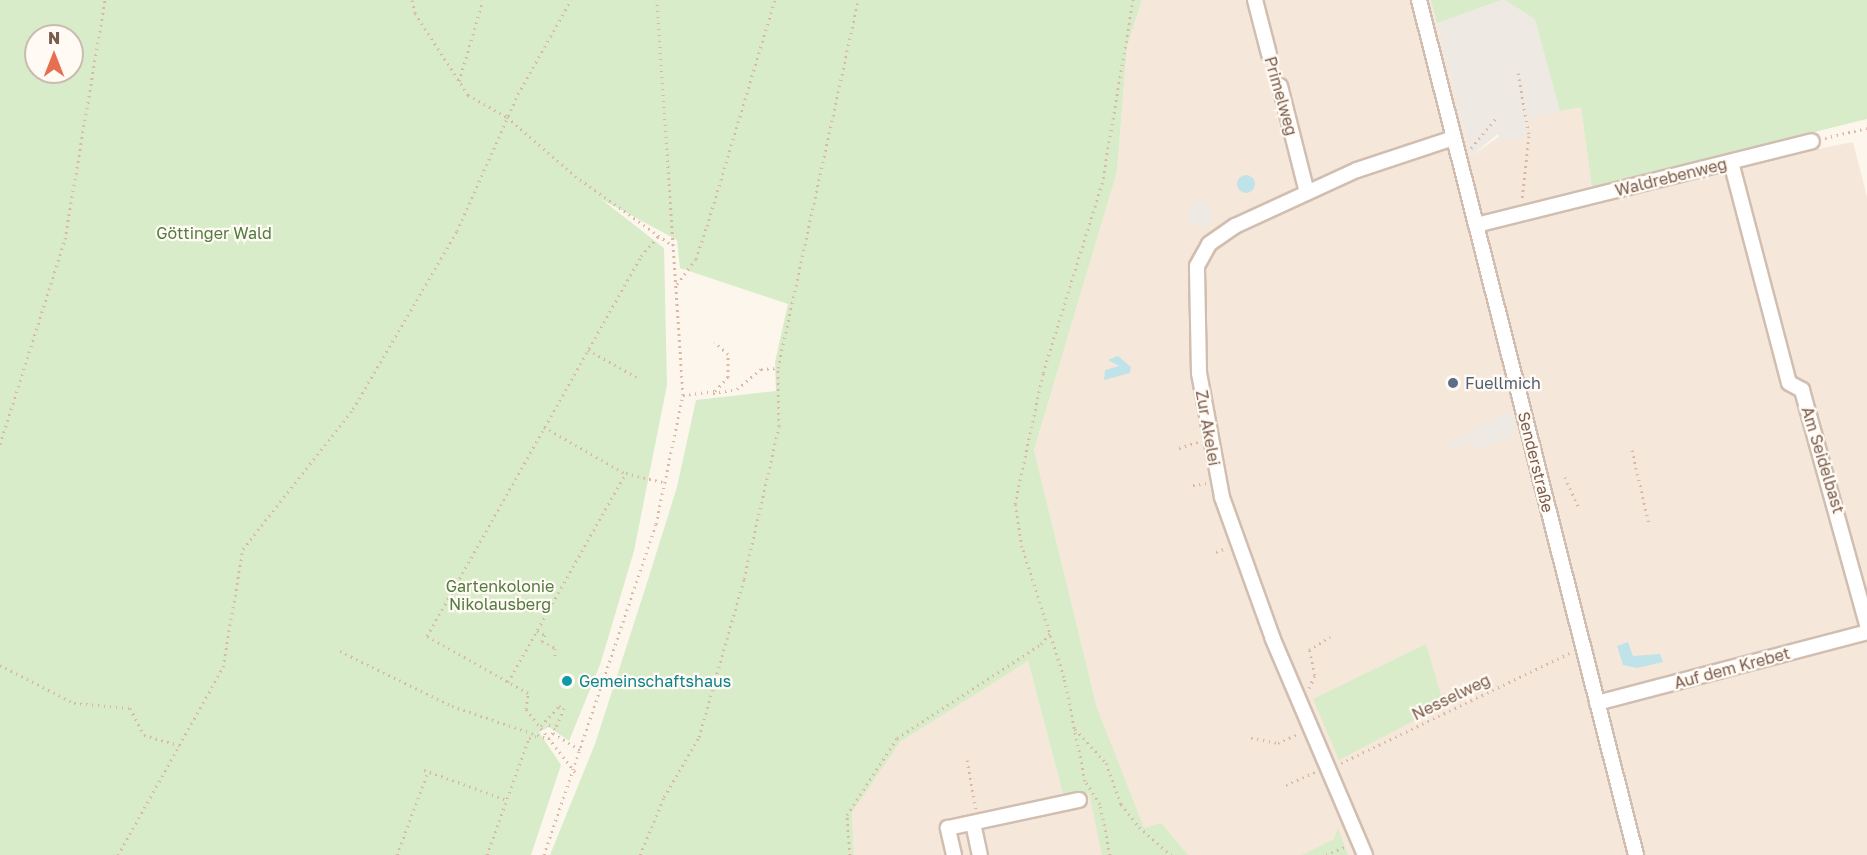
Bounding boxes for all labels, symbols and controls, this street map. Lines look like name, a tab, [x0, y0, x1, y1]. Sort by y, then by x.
north arrow	[24, 24, 84, 84]
text: N	[48, 28, 60, 48]
street label: Primelweg	[1261, 54, 1301, 138]
street label: Waldrebenweg	[1613, 154, 1729, 200]
park label: Göttinger Wald	[156, 223, 272, 243]
place label: Fuellmich	[1465, 373, 1541, 393]
marker: Fuellmich	[1446, 376, 1460, 390]
street label: Zur Akelei	[1192, 389, 1224, 467]
street label: Am Seidelbast	[1798, 404, 1848, 516]
street label: Senderstraße	[1514, 410, 1558, 514]
park label: Gartenkolonie Nikolausberg	[446, 576, 554, 614]
street label: Auf dem Krebet	[1672, 643, 1792, 693]
street label: Nesselweg	[1409, 670, 1493, 724]
place label: Gemeinschaftshaus	[579, 671, 731, 691]
marker: Gemeinschaftshaus	[560, 674, 574, 688]

